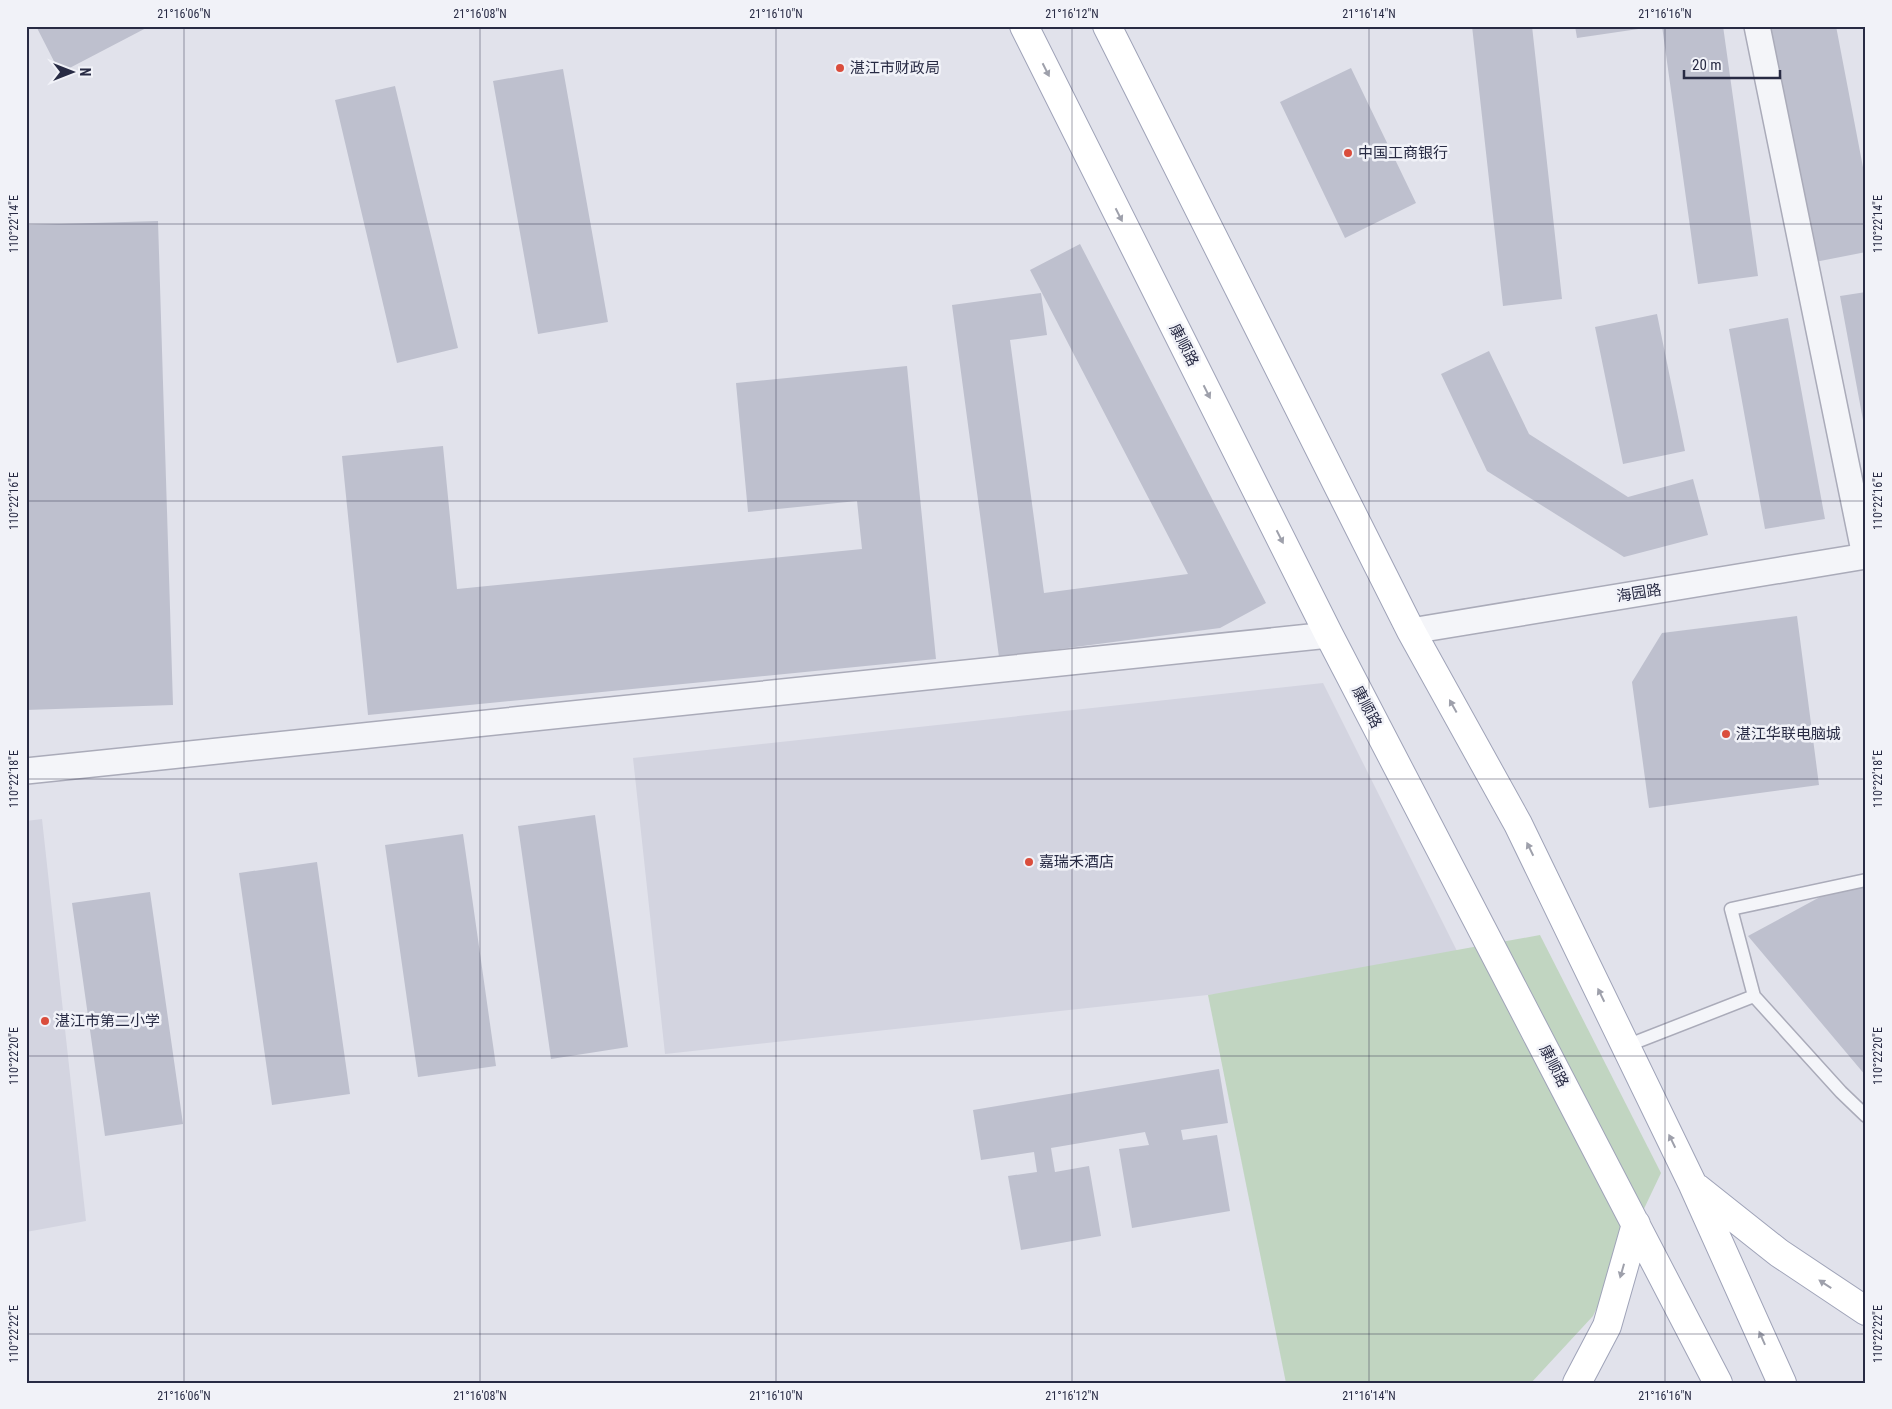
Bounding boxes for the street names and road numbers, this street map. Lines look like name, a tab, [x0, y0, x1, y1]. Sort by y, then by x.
street label: 康顺路	[1166, 321, 1202, 369]
street label: 海园路	[1615, 581, 1663, 605]
street label: 康顺路	[1348, 683, 1386, 731]
street label: 康顺路	[1536, 1042, 1572, 1090]

